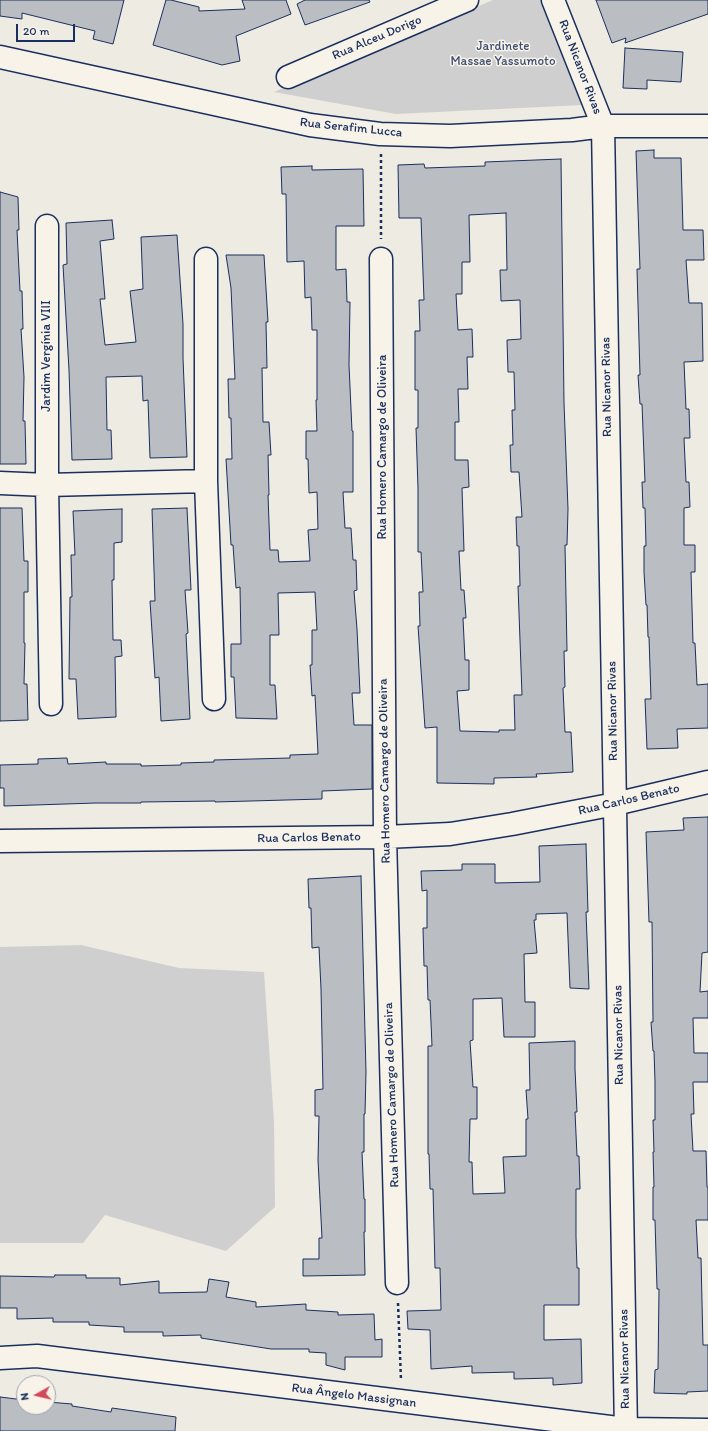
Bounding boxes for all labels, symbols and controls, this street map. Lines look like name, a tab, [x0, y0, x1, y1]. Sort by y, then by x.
street label: Rua Alceu Dorigo	[330, 12, 424, 64]
scale bar	[18, 16, 77, 42]
street label: Rua Nicanor Rivas	[555, 18, 605, 116]
text: 20 m	[23, 24, 50, 38]
park label: Jardinete Massae Yassumoto	[450, 39, 556, 70]
street label: Rua Serafim Lucca	[299, 115, 403, 141]
street label: Jardim Vergínia VIII	[39, 300, 55, 412]
street label: Rua Nicanor Rivas	[598, 337, 616, 437]
street label: Rua Homero Camargo de Oliveira	[375, 354, 391, 540]
street label: Rua Nicanor Rivas	[604, 661, 622, 761]
street label: Rua Homero Camargo de Oliveira	[376, 678, 394, 864]
street label: Rua Carlos Benato	[577, 781, 681, 819]
street label: Rua Carlos Benato	[257, 829, 361, 847]
street label: Rua Nicanor Rivas	[610, 985, 628, 1085]
street label: Rua Homero Camargo de Oliveira	[381, 1002, 403, 1188]
street label: Rua Nicanor Rivas	[616, 1309, 634, 1409]
north arrow	[16, 1375, 56, 1415]
street label: Rua Ângelo Massignan	[291, 1381, 417, 1411]
text: N	[18, 1392, 32, 1401]

